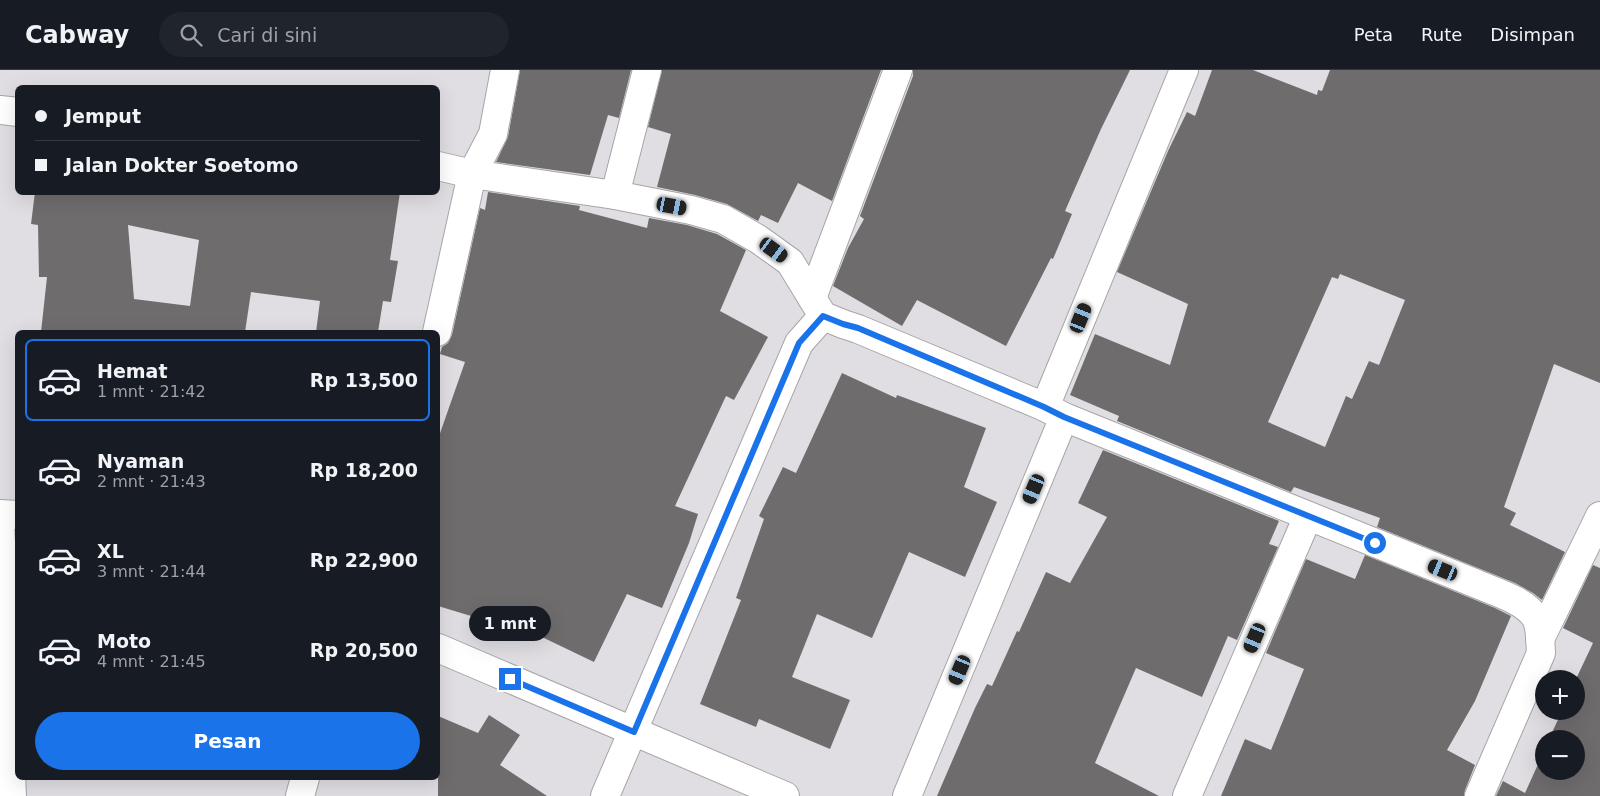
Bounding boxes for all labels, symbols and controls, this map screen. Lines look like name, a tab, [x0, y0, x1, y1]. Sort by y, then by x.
search box	[159, 12, 509, 57]
text: Cabway	[25, 21, 129, 49]
icon: search	[177, 21, 205, 49]
text: Cari di sini	[217, 24, 317, 46]
text: Peta	[1354, 24, 1393, 45]
text: Rute	[1421, 24, 1462, 45]
text: Disimpan	[1490, 24, 1575, 45]
text: Jemput	[65, 105, 141, 127]
text: Jalan Dokter Soetomo	[65, 154, 298, 176]
car	[655, 196, 688, 216]
car	[757, 235, 790, 265]
car	[1068, 301, 1093, 335]
icon: car	[37, 358, 82, 403]
text: Hemat	[97, 360, 168, 382]
text: Rp 13,500	[310, 369, 418, 391]
text: 1 mnt · 21:42	[97, 382, 206, 401]
icon: car	[37, 448, 82, 493]
text: Nyaman	[97, 450, 184, 472]
text: Rp 18,200	[310, 459, 418, 481]
text: 2 mnt · 21:43	[97, 472, 206, 491]
car	[1021, 472, 1046, 506]
route start	[1364, 532, 1386, 554]
icon: car	[37, 538, 82, 583]
text: XL	[97, 540, 124, 562]
text: Rp 22,900	[310, 549, 418, 571]
car	[1426, 557, 1459, 583]
text: 3 mnt · 21:44	[97, 562, 206, 581]
callout: 1 mnt	[469, 606, 551, 642]
text: 1 mnt	[484, 614, 536, 633]
car	[1242, 621, 1267, 655]
icon: car	[37, 628, 82, 673]
text: Moto	[97, 630, 151, 652]
text: Rp 20,500	[310, 639, 418, 661]
text: 4 mnt · 21:45	[97, 652, 206, 671]
car	[947, 653, 972, 687]
route end	[499, 668, 521, 690]
map controls	[1535, 670, 1585, 780]
button: +	[1535, 670, 1585, 720]
button: Pesan	[35, 712, 420, 770]
button: −	[1535, 730, 1585, 780]

